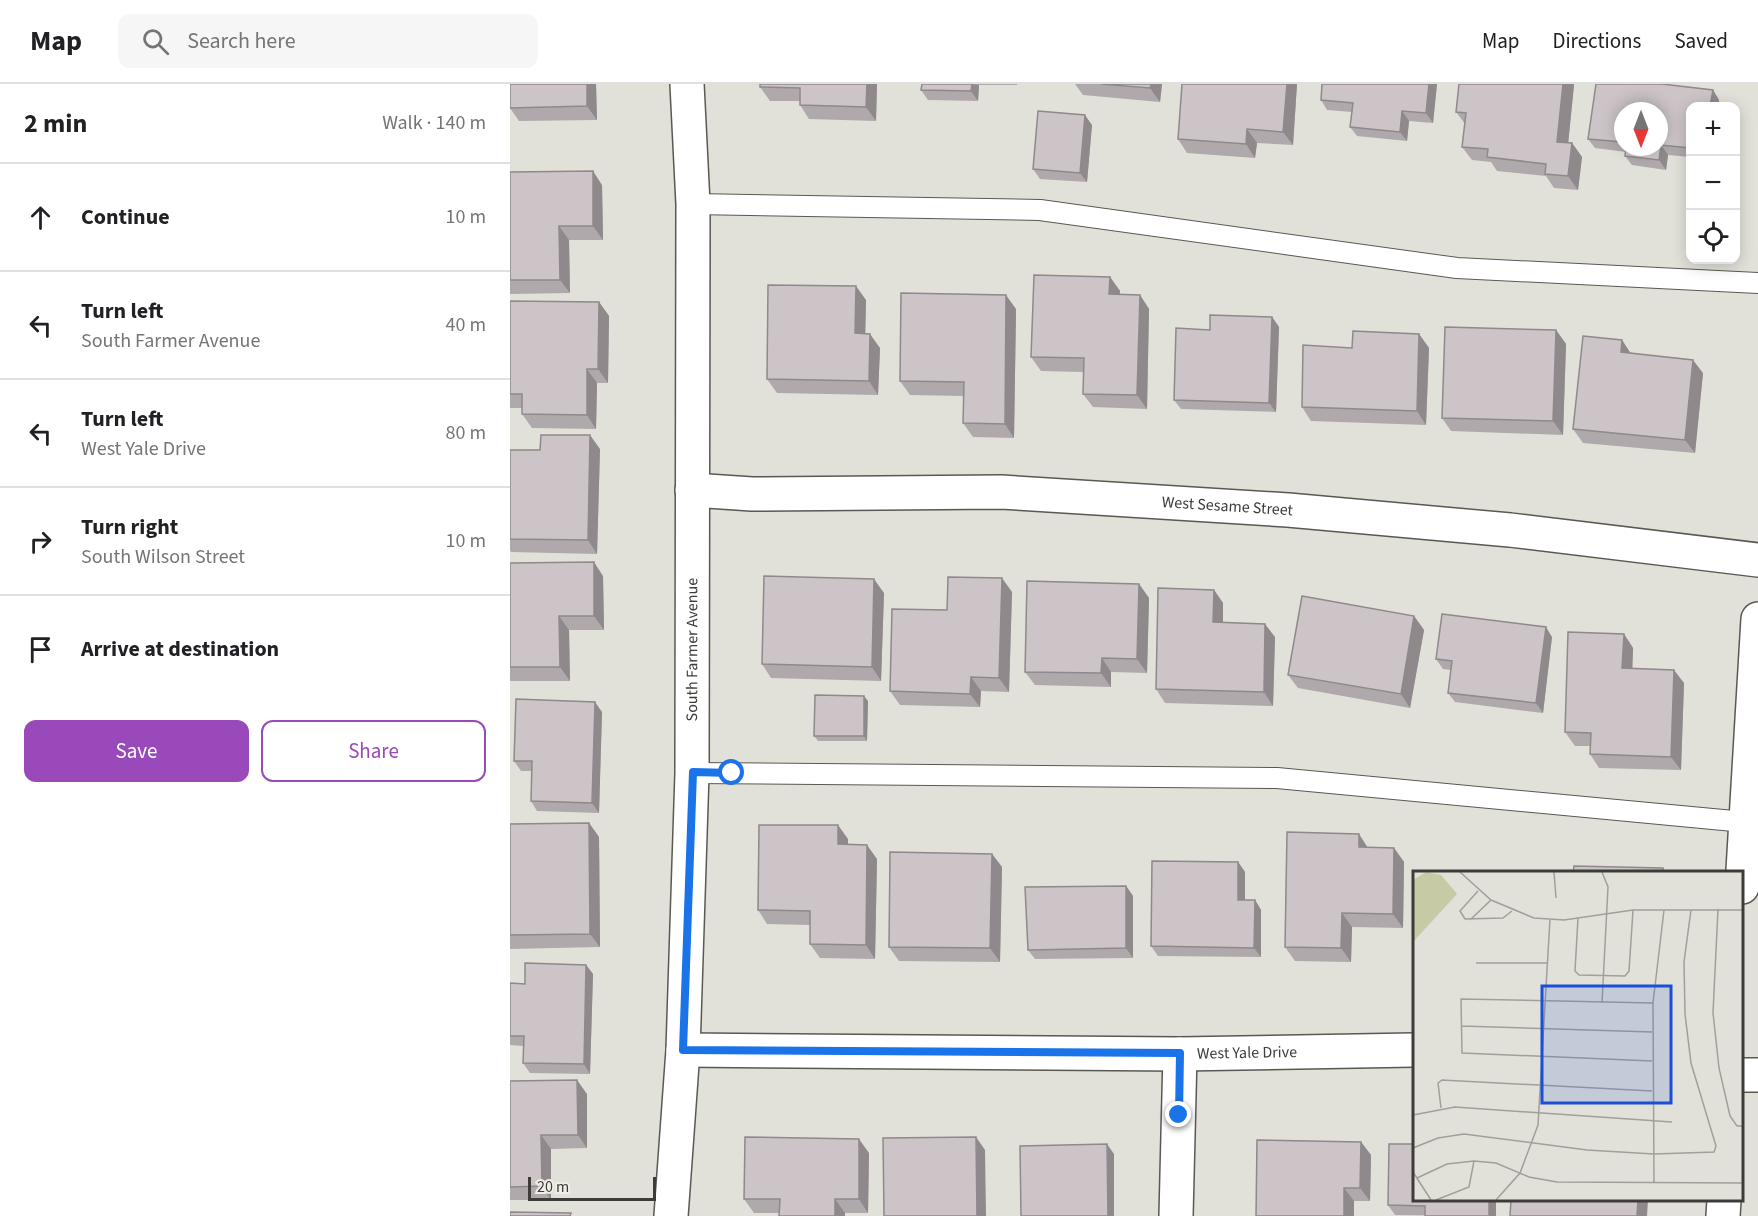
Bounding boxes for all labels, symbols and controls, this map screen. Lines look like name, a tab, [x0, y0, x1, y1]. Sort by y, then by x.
search box	[118, 14, 538, 68]
text: Map	[30, 21, 82, 61]
icon: search	[139, 25, 172, 58]
text: Search here	[187, 25, 296, 57]
text: Map	[1482, 26, 1520, 56]
text: Directions	[1553, 26, 1641, 56]
text: Saved	[1674, 26, 1728, 56]
north arrow	[1614, 102, 1668, 156]
map controls	[1686, 102, 1740, 264]
button: +	[1686, 102, 1740, 156]
text: 2 min	[24, 105, 87, 142]
text: Walk · 140 m	[382, 109, 486, 137]
button: −	[1686, 156, 1740, 210]
icon: ahead	[24, 201, 57, 234]
text: Continue	[81, 201, 170, 233]
text: 10 m	[446, 203, 486, 231]
button: locate	[1686, 210, 1740, 264]
text: Turn left	[81, 295, 163, 327]
icon: left	[24, 309, 57, 342]
text: 40 m	[446, 311, 486, 339]
text: South Farmer Avenue	[81, 327, 260, 355]
text: Turn left	[81, 403, 163, 435]
icon: left	[24, 417, 57, 450]
text: 80 m	[446, 419, 486, 447]
text: West Yale Drive	[81, 435, 206, 463]
street label: West Sesame Street	[1161, 491, 1295, 521]
text: Turn right	[81, 511, 178, 543]
icon: right	[24, 525, 57, 558]
text: 10 m	[446, 527, 486, 555]
text: South Wilson Street	[81, 543, 245, 571]
street label: South Farmer Avenue	[681, 578, 703, 721]
icon: arrive	[24, 633, 57, 666]
text: Arrive at destination	[81, 633, 279, 665]
button: Save	[24, 720, 249, 782]
button: Share	[261, 720, 486, 782]
route start	[718, 759, 744, 785]
inset map	[1413, 871, 1743, 1201]
street label: West Yale Drive	[1197, 1041, 1297, 1065]
route end	[1165, 1101, 1191, 1127]
scale bar	[528, 1174, 656, 1202]
text: 20 m	[537, 1176, 569, 1198]

